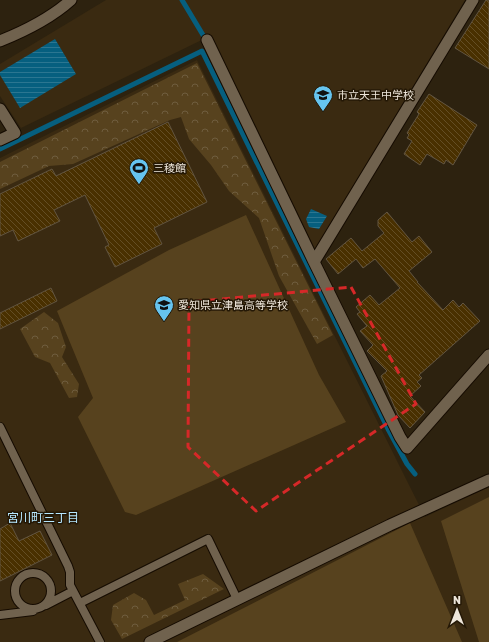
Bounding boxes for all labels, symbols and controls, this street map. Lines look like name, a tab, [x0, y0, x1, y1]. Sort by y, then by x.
school or university icon: 市立天王中学校	[312, 84, 334, 112]
place label: 市立天王中学校	[337, 89, 414, 102]
sports icon: 三稜館	[128, 157, 150, 185]
place label: 三稜館	[153, 162, 186, 175]
school or university icon: 愛知県立津島高等学校	[153, 294, 175, 322]
place label: 愛知県立津島高等学校	[178, 299, 288, 312]
district label: 宮川町三丁目	[7, 511, 79, 525]
north arrow	[437, 590, 477, 630]
text: N	[453, 594, 461, 607]

